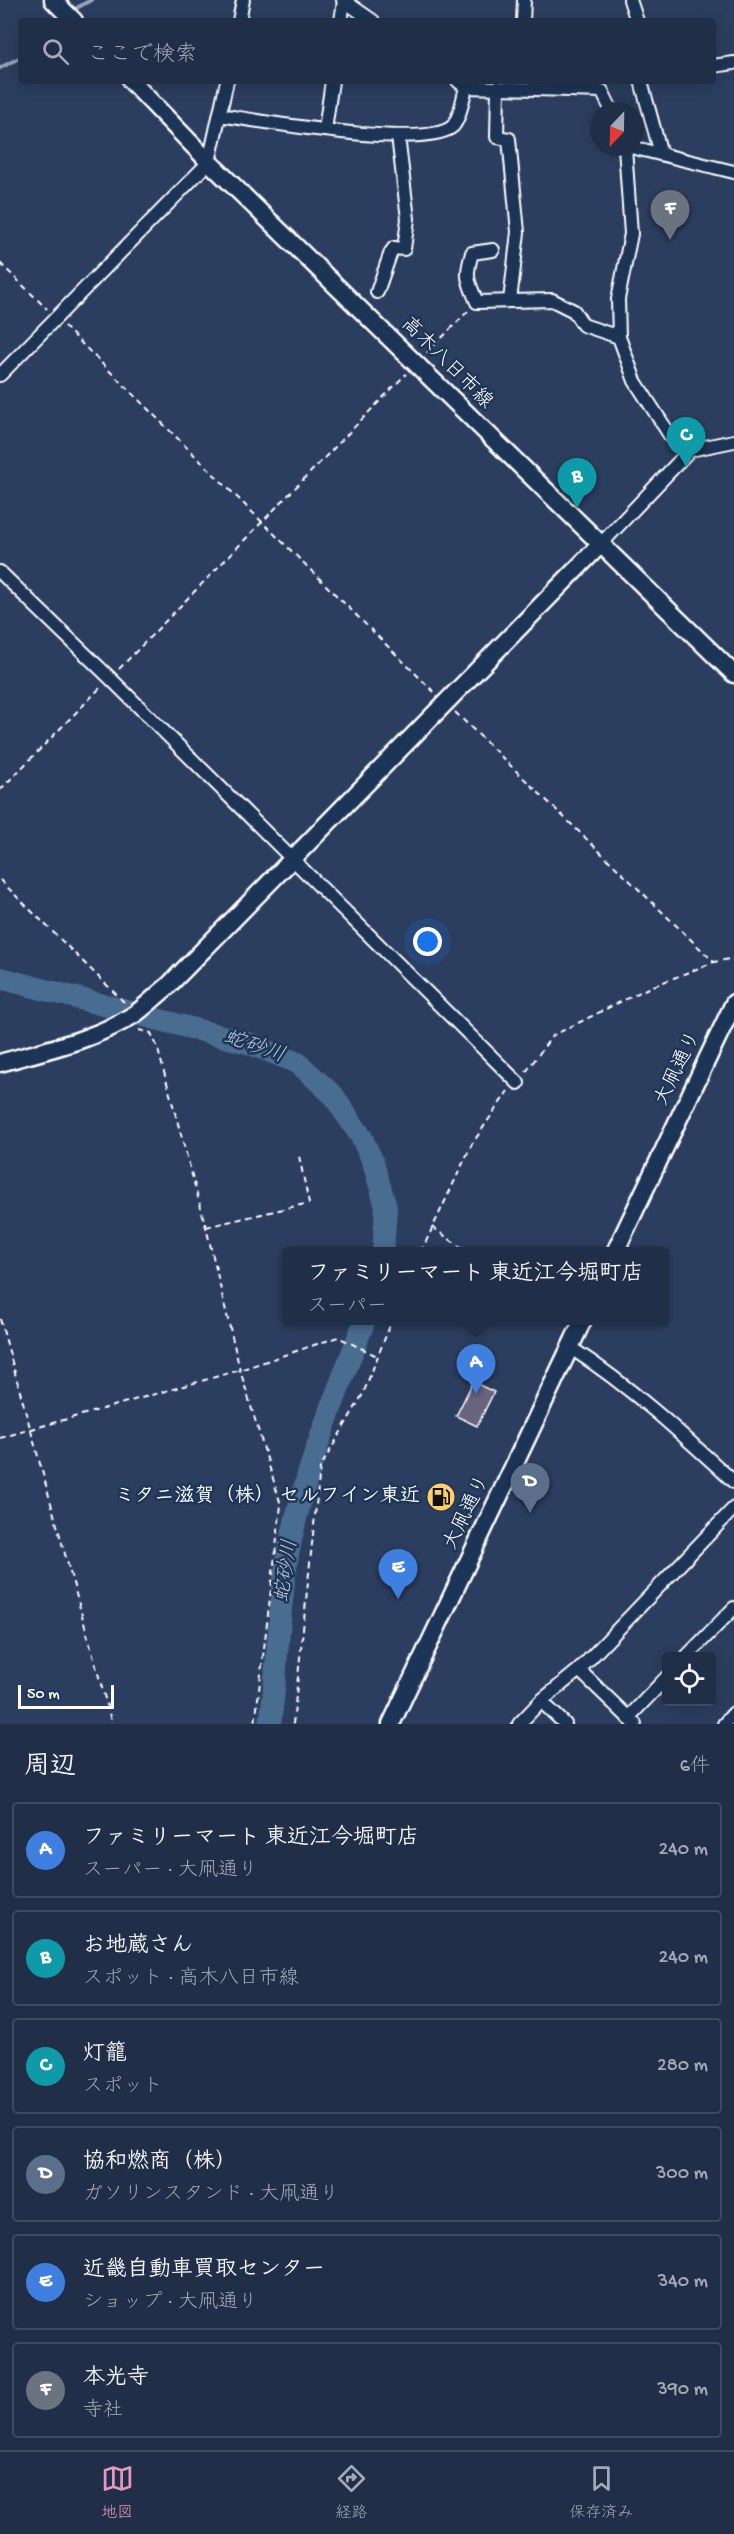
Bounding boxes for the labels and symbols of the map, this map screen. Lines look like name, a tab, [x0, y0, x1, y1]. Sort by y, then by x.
north arrow	[590, 102, 644, 156]
pin: F	[650, 190, 690, 240]
street label: 高木八日市線	[395, 312, 498, 415]
pin: C	[666, 418, 706, 467]
pin: B	[558, 458, 596, 508]
your location	[413, 927, 442, 956]
water label: 蛇砂川	[220, 1025, 288, 1070]
street label: 大凧通り	[650, 1028, 707, 1110]
pin: A	[456, 1344, 496, 1394]
pin: D	[510, 1464, 550, 1513]
street label: 大凧通り	[439, 1472, 496, 1554]
fuel station icon: ミタニ滋賀（株） セルフイン東近	[425, 1481, 457, 1513]
place label: ミタニ滋賀（株） セルフイン東近	[114, 1484, 420, 1509]
water label: 蛇砂川	[270, 1538, 305, 1604]
pin: E	[378, 1550, 418, 1599]
scale bar	[18, 1682, 114, 1710]

